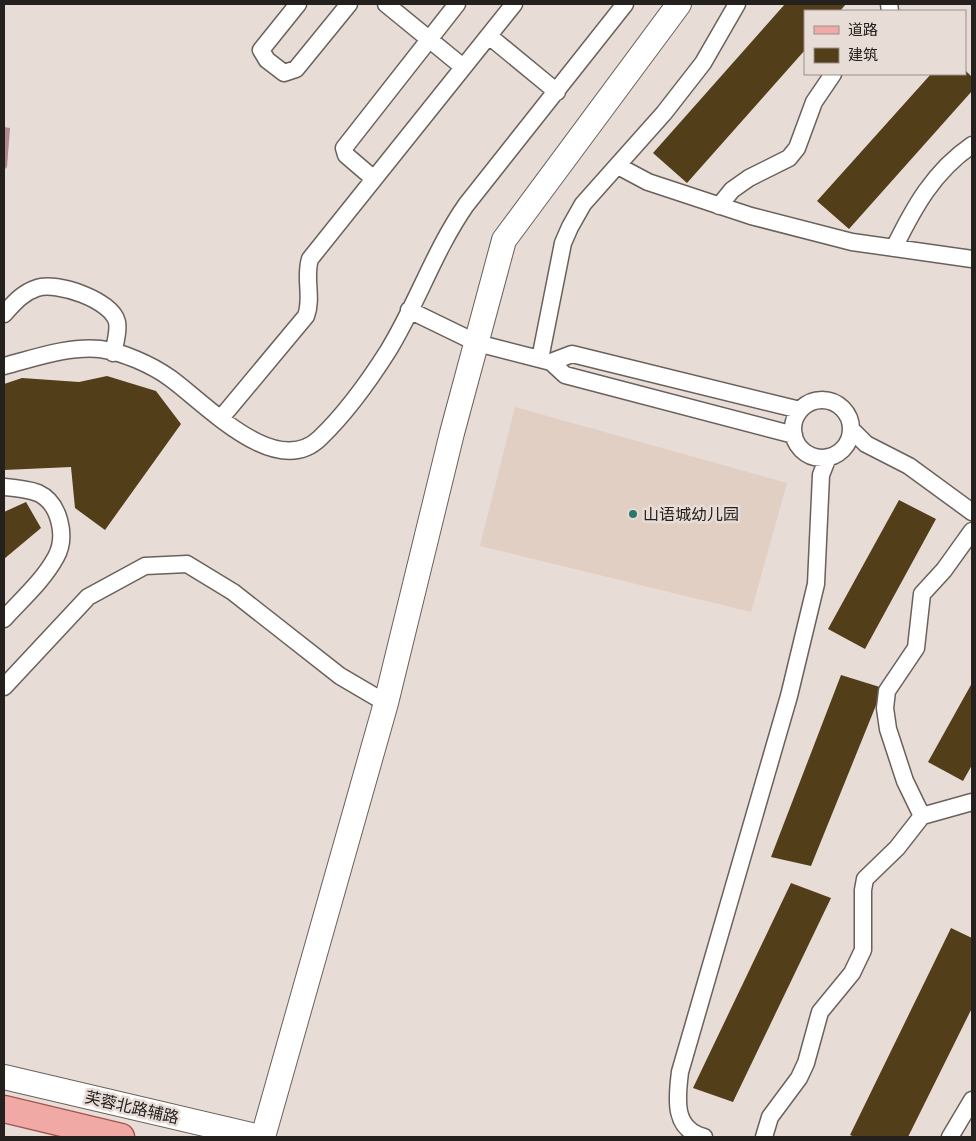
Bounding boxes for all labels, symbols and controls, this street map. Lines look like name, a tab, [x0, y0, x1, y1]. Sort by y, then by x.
legend	[804, 10, 966, 75]
text: 道路	[848, 20, 878, 39]
text: 建筑	[848, 45, 878, 64]
place label: 山语城幼儿园	[643, 504, 739, 524]
marker: 山语城幼儿园	[627, 508, 639, 520]
street label: 芙蓉北路辅路	[83, 1086, 181, 1128]

